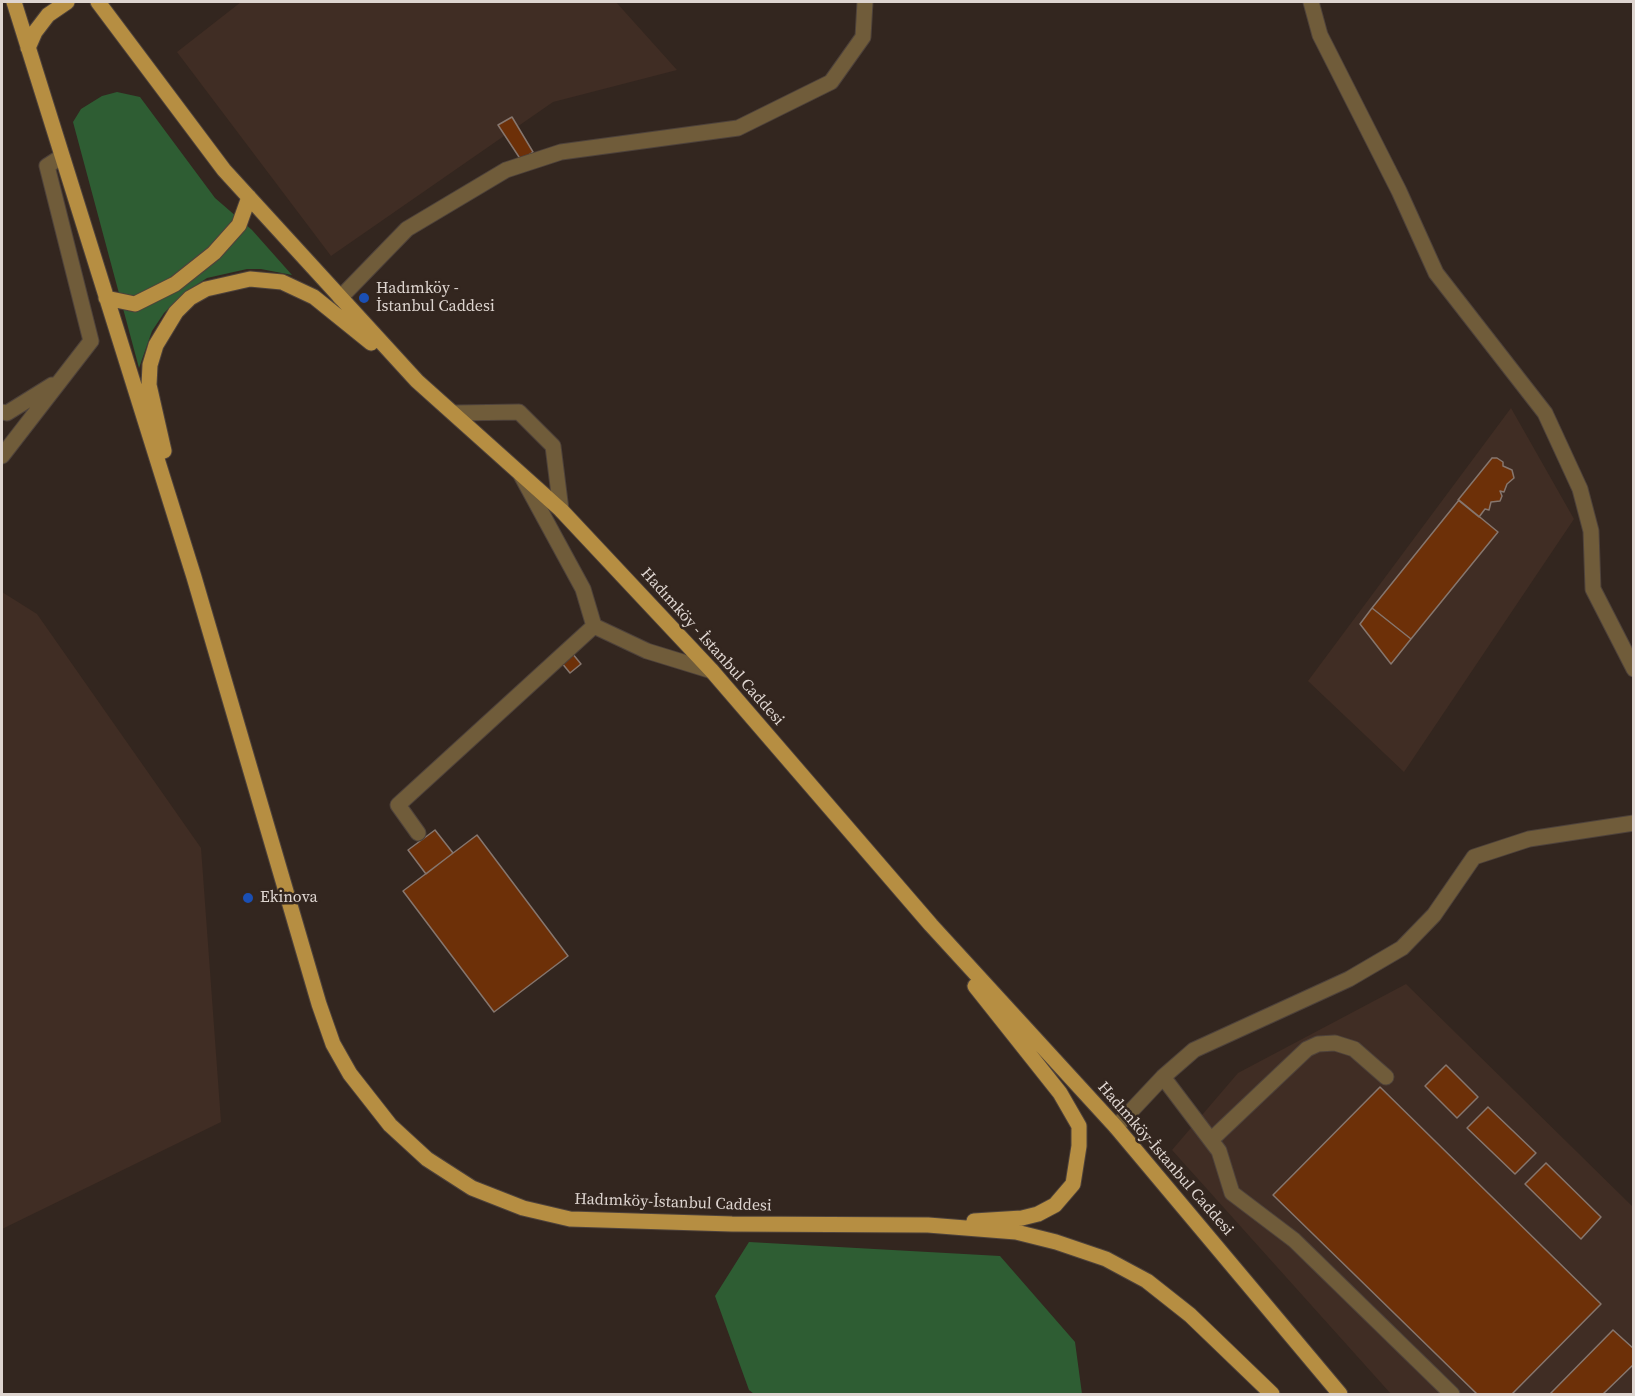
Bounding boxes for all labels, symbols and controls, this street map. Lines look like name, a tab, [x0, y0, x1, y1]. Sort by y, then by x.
place label: Hadımköy - İstanbul Caddesi	[376, 279, 495, 317]
marker: Hadımköy - İstanbul Caddesi	[357, 291, 371, 305]
street label: Hadımköy - İstanbul Caddesi	[636, 564, 788, 730]
place label: Ekinova	[260, 888, 318, 908]
marker: Ekinova	[241, 891, 255, 905]
street label: Hadımköy-İstanbul Caddesi	[1093, 1078, 1237, 1240]
street label: Hadımköy-İstanbul Caddesi	[574, 1190, 772, 1216]

